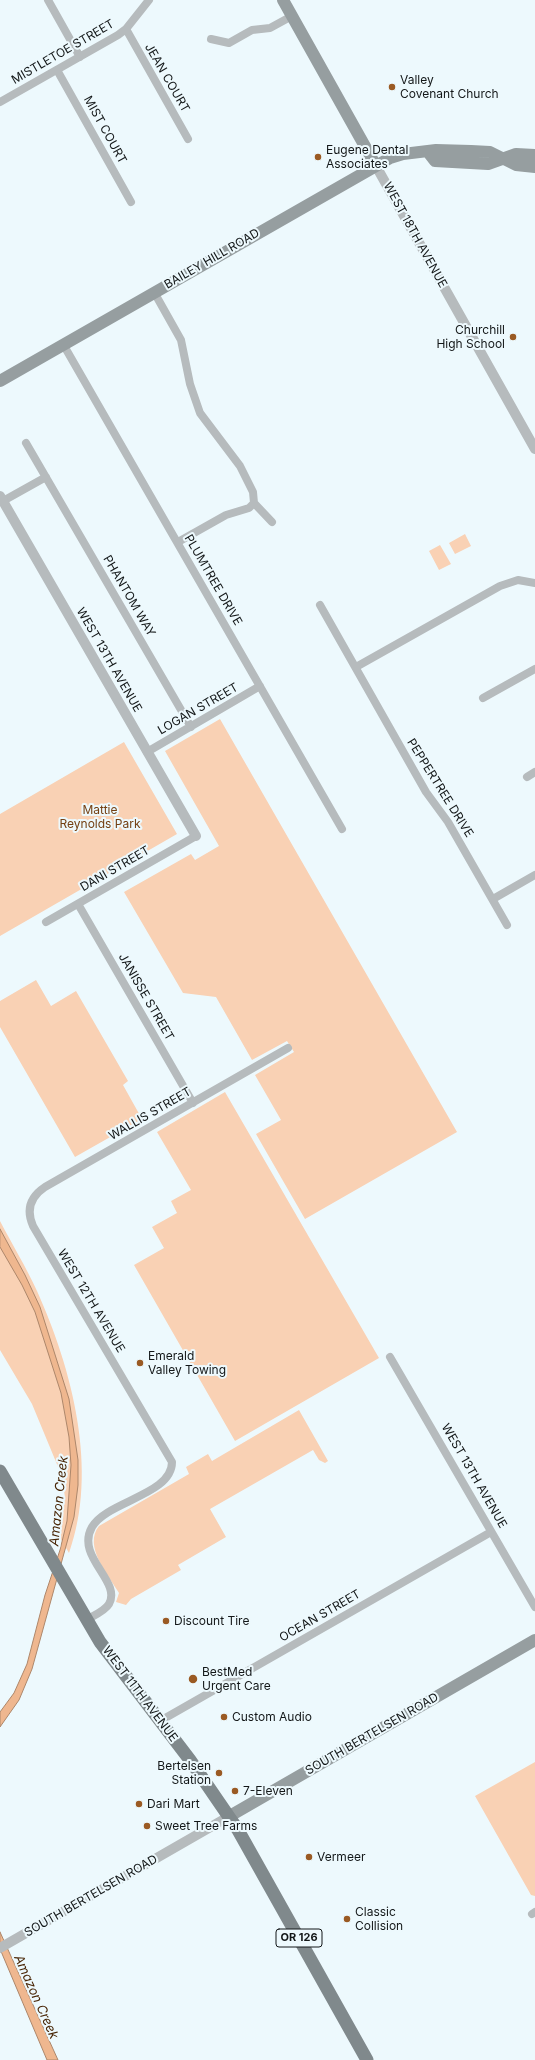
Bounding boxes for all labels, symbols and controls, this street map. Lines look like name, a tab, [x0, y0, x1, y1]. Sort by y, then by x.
street label: MISTLETOE STREET	[9, 17, 117, 87]
street label: JEAN COURT	[141, 41, 193, 115]
place label: Valley Covenant Church	[400, 73, 499, 101]
marker: Valley Covenant Church	[387, 82, 397, 92]
street label: MIST COURT	[80, 94, 130, 166]
place label: Eugene Dental Associates	[326, 143, 408, 171]
marker: Eugene Dental Associates	[313, 152, 323, 162]
street label: WEST 18TH AVENUE	[380, 180, 450, 290]
street label: BAILEY HILL ROAD	[162, 226, 262, 292]
place label: Churchill High School	[436, 323, 505, 351]
marker: Churchill High School	[508, 332, 518, 342]
street label: PLUMTREE DRIVE	[181, 532, 245, 628]
street label: PHANTOM WAY	[100, 553, 158, 639]
street label: WEST 13TH AVENUE	[73, 605, 145, 715]
street label: LOGAN STREET	[155, 680, 241, 738]
street label: PEPPERTREE DRIVE	[404, 736, 476, 840]
park label: Mattie Reynolds Park	[60, 803, 140, 831]
street label: DANI STREET	[78, 843, 152, 895]
street label: JANISSE STREET	[115, 951, 177, 1043]
street label: WALLIS STREET	[106, 1085, 194, 1143]
street label: WEST 12TH AVENUE	[54, 1247, 128, 1355]
place label: Emerald Valley Towing	[148, 1349, 226, 1377]
marker: Emerald Valley Towing	[135, 1358, 145, 1368]
street label: WEST 13TH AVENUE	[438, 1421, 510, 1531]
water label: Amazon Creek	[46, 1455, 72, 1547]
street label: OCEAN STREET	[277, 1587, 363, 1645]
place label: Discount Tire	[174, 1614, 249, 1628]
marker: Discount Tire	[161, 1616, 171, 1626]
street label: WEST 11TH AVENUE	[99, 1643, 181, 1745]
place label: BestMed Urgent Care	[202, 1665, 271, 1693]
marker: BestMed Urgent Care	[187, 1673, 199, 1685]
street label: SOUTH BERTELSEN ROAD	[303, 1690, 441, 1778]
place label: Custom Audio	[232, 1710, 312, 1724]
marker: Custom Audio	[219, 1712, 229, 1722]
place label: Bertelsen Station	[157, 1759, 211, 1787]
marker: Bertelsen Station	[214, 1768, 224, 1778]
place label: 7-Eleven	[243, 1784, 293, 1798]
marker: 7-Eleven	[230, 1786, 240, 1796]
place label: Dari Mart	[147, 1797, 200, 1811]
marker: Dari Mart	[134, 1799, 144, 1809]
place label: Sweet Tree Farms	[155, 1819, 257, 1833]
marker: Sweet Tree Farms	[142, 1821, 152, 1831]
place label: Vermeer	[317, 1850, 365, 1864]
street label: SOUTH BERTELSEN ROAD	[22, 1852, 160, 1940]
marker: Vermeer	[304, 1852, 314, 1862]
place label: Classic Collision	[355, 1905, 403, 1933]
marker: Classic Collision	[342, 1914, 352, 1924]
road number: OR 126	[276, 1929, 322, 1947]
water label: Amazon Creek	[10, 1952, 62, 2042]

